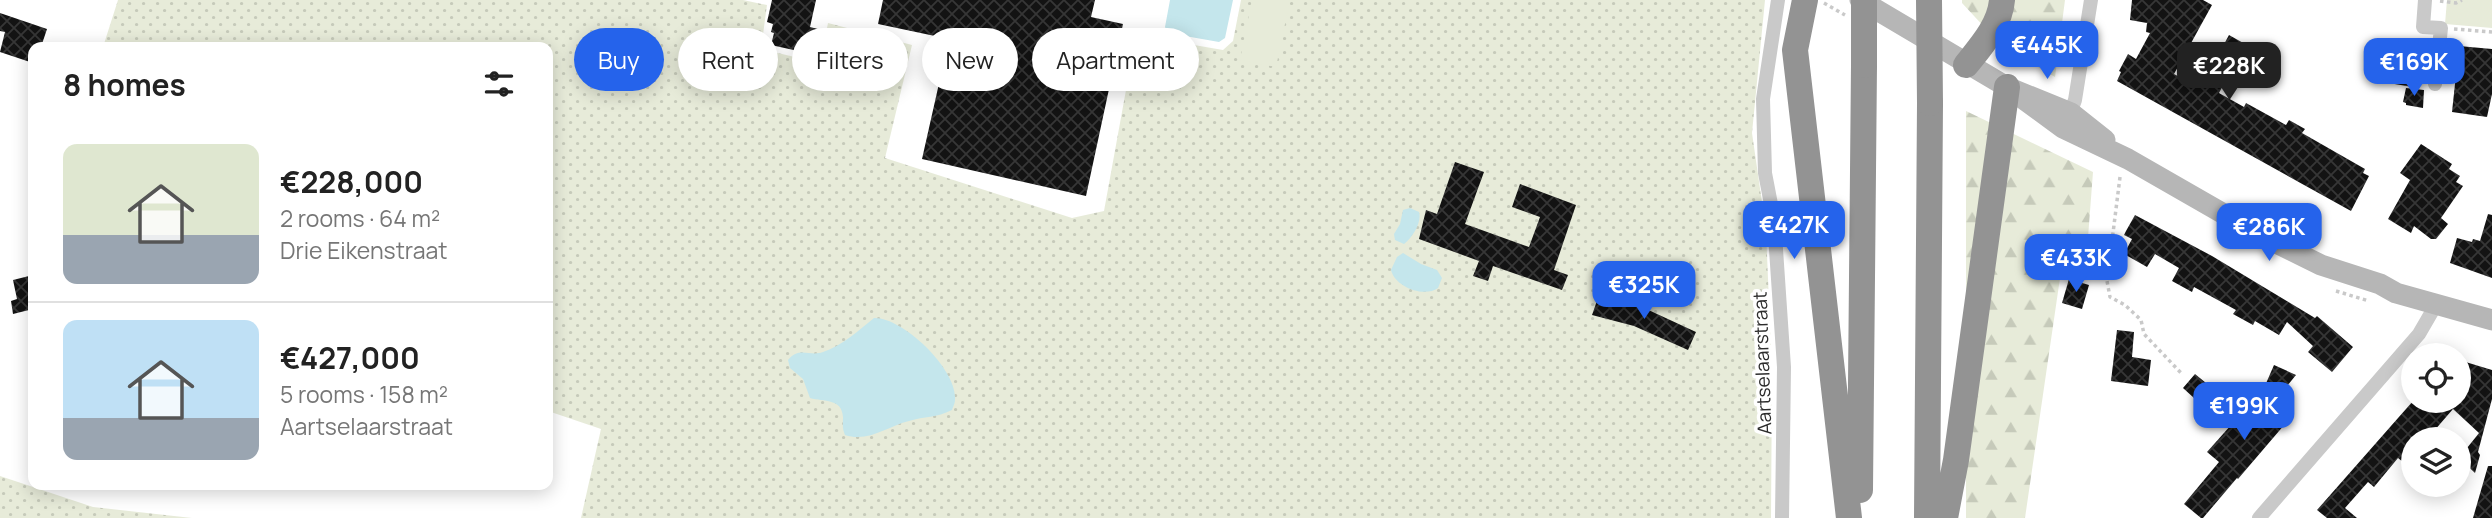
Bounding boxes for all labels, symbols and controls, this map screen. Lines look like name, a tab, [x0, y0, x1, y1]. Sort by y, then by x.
pin: €445K	[1998, 22, 2096, 81]
chip: Buy	[574, 28, 664, 91]
chip: Rent	[678, 28, 778, 91]
chip: Filters	[792, 28, 908, 91]
chip: New	[922, 28, 1018, 91]
chip: Apartment	[1032, 28, 1199, 91]
text: €445K	[2011, 28, 2083, 60]
pin: €169K	[2365, 38, 2463, 98]
pin: €228K	[2180, 42, 2278, 102]
text: €169K	[2380, 45, 2448, 77]
text: €228K	[2193, 49, 2265, 81]
text: 8 homes	[63, 64, 186, 105]
icon: filters	[480, 65, 518, 103]
text: €228,000	[280, 161, 423, 202]
icon: home	[119, 172, 203, 256]
text: 2 rooms · 64 m²	[280, 202, 440, 234]
pin: €427K	[1745, 202, 1843, 261]
pin: €286K	[2220, 204, 2318, 263]
text: €427K	[1759, 208, 1829, 240]
text: €286K	[2233, 210, 2305, 242]
text: Drie Eikenstraat	[280, 234, 447, 266]
pin: €433K	[2027, 234, 2125, 294]
text: €433K	[2041, 241, 2111, 273]
pin: €325K	[1595, 262, 1693, 321]
text: €325K	[1608, 268, 1680, 300]
street label: Aartselaarstraat	[1747, 291, 1777, 435]
text: €427,000	[280, 337, 420, 378]
map controls	[2401, 343, 2471, 497]
button: locate	[2401, 343, 2471, 413]
icon: home	[119, 348, 203, 432]
text: 5 rooms · 158 m²	[280, 378, 448, 410]
pin: €199K	[2195, 382, 2293, 442]
text: €199K	[2209, 389, 2279, 421]
text: Aartselaarstraat	[280, 410, 453, 442]
button: layers	[2401, 427, 2471, 497]

